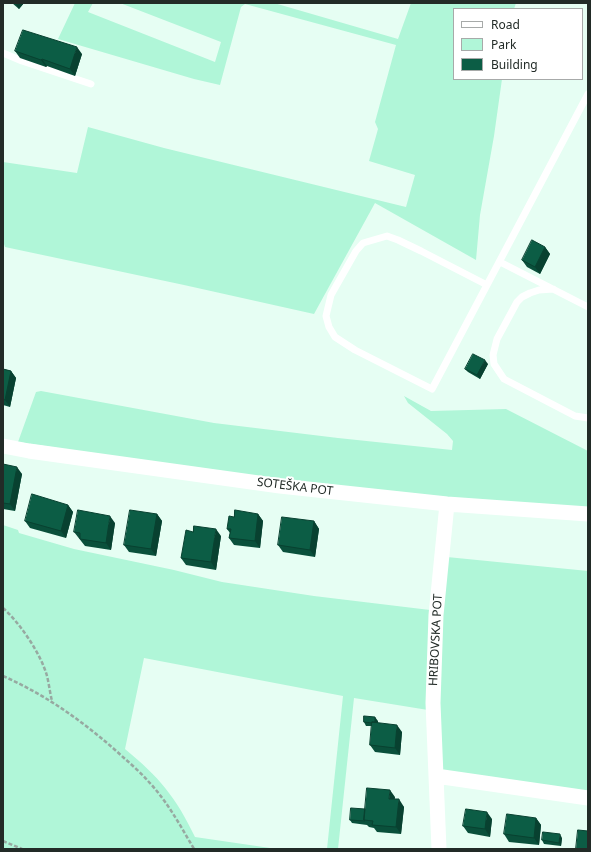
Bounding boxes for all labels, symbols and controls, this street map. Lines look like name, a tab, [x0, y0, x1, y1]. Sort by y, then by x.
legend	[453, 8, 583, 80]
text: Road	[491, 16, 520, 33]
text: Park	[491, 36, 516, 53]
text: Building	[491, 56, 538, 73]
street label: SOTEŠKA POT	[256, 475, 334, 499]
street label: HRIBOVSKA POT	[426, 593, 446, 687]

